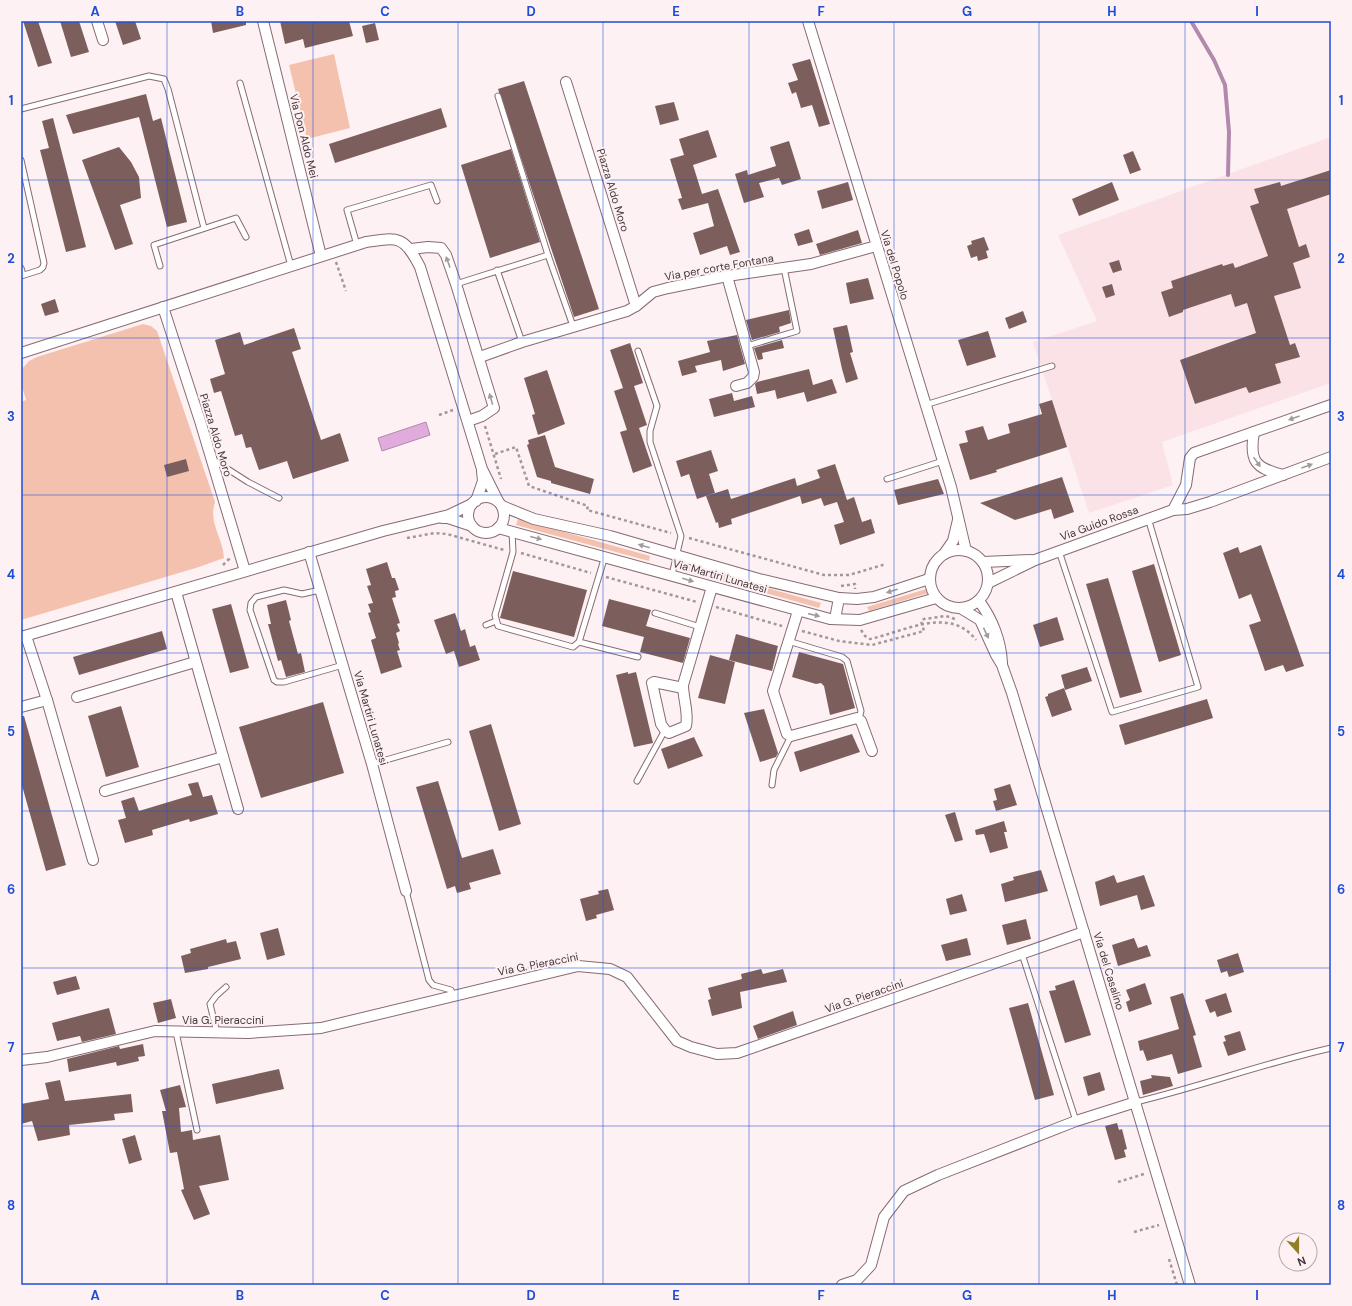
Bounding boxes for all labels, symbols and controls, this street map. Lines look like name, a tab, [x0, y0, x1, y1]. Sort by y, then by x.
text: A	[90, 3, 100, 20]
text: B	[236, 3, 244, 20]
text: C	[380, 3, 390, 20]
text: D	[526, 3, 536, 20]
text: E	[672, 3, 680, 20]
text: F	[817, 3, 825, 20]
text: G	[962, 3, 972, 20]
text: H	[1107, 3, 1117, 20]
text: I	[1255, 3, 1259, 20]
text: 1	[9, 92, 13, 109]
street label: Via Don Aldo Mei	[287, 92, 321, 180]
text: 1	[1339, 92, 1343, 109]
street label: Piazza Aldo Moro	[594, 147, 632, 233]
street label: Via del Popolo	[878, 228, 912, 302]
text: 2	[7, 250, 15, 267]
text: 2	[1337, 250, 1345, 267]
street label: Via per corte Fontana	[663, 251, 775, 283]
one-way arrow	[445, 255, 451, 267]
street label: Piazza Aldo Moro	[197, 392, 235, 478]
one-way arrow	[488, 393, 494, 405]
text: 3	[7, 408, 15, 425]
text: 3	[1337, 408, 1345, 425]
one-way arrow	[1288, 415, 1300, 421]
one-way arrow	[1253, 456, 1261, 467]
one-way arrow	[1302, 463, 1314, 469]
street label: Via Guido Rossa	[1058, 502, 1140, 544]
one-way arrow	[530, 535, 542, 541]
one-way arrow	[638, 543, 650, 549]
street label: Via Martiri Lunatesi	[671, 556, 769, 596]
text: 4	[7, 566, 15, 583]
text: 4	[1337, 566, 1345, 583]
one-way arrow	[683, 577, 695, 583]
one-way arrow	[886, 588, 898, 594]
one-way arrow	[808, 612, 820, 618]
one-way arrow	[983, 627, 989, 639]
street label: Via Martiri Lunatesi	[351, 669, 391, 767]
text: 5	[7, 723, 15, 740]
text: 5	[1337, 723, 1345, 740]
text: 6	[7, 881, 15, 898]
text: 6	[1337, 881, 1345, 898]
street label: Via del Casalino	[1091, 930, 1127, 1012]
street label: Via G. Pieraccini	[496, 949, 580, 979]
street label: Via G. Pieraccini	[823, 976, 905, 1016]
street label: Via G. Pieraccini	[182, 1013, 264, 1027]
text: 7	[8, 1039, 15, 1056]
text: 7	[1338, 1039, 1345, 1056]
text: 8	[7, 1197, 15, 1214]
text: 8	[1337, 1197, 1345, 1214]
north arrow	[1278, 1232, 1318, 1272]
text: N	[1295, 1253, 1308, 1269]
text: A	[90, 1287, 100, 1304]
text: B	[236, 1287, 244, 1304]
text: C	[380, 1287, 390, 1304]
text: D	[526, 1287, 536, 1304]
text: E	[672, 1287, 680, 1304]
text: F	[817, 1287, 825, 1304]
text: G	[962, 1287, 972, 1304]
text: H	[1107, 1287, 1117, 1304]
text: I	[1255, 1287, 1259, 1304]

